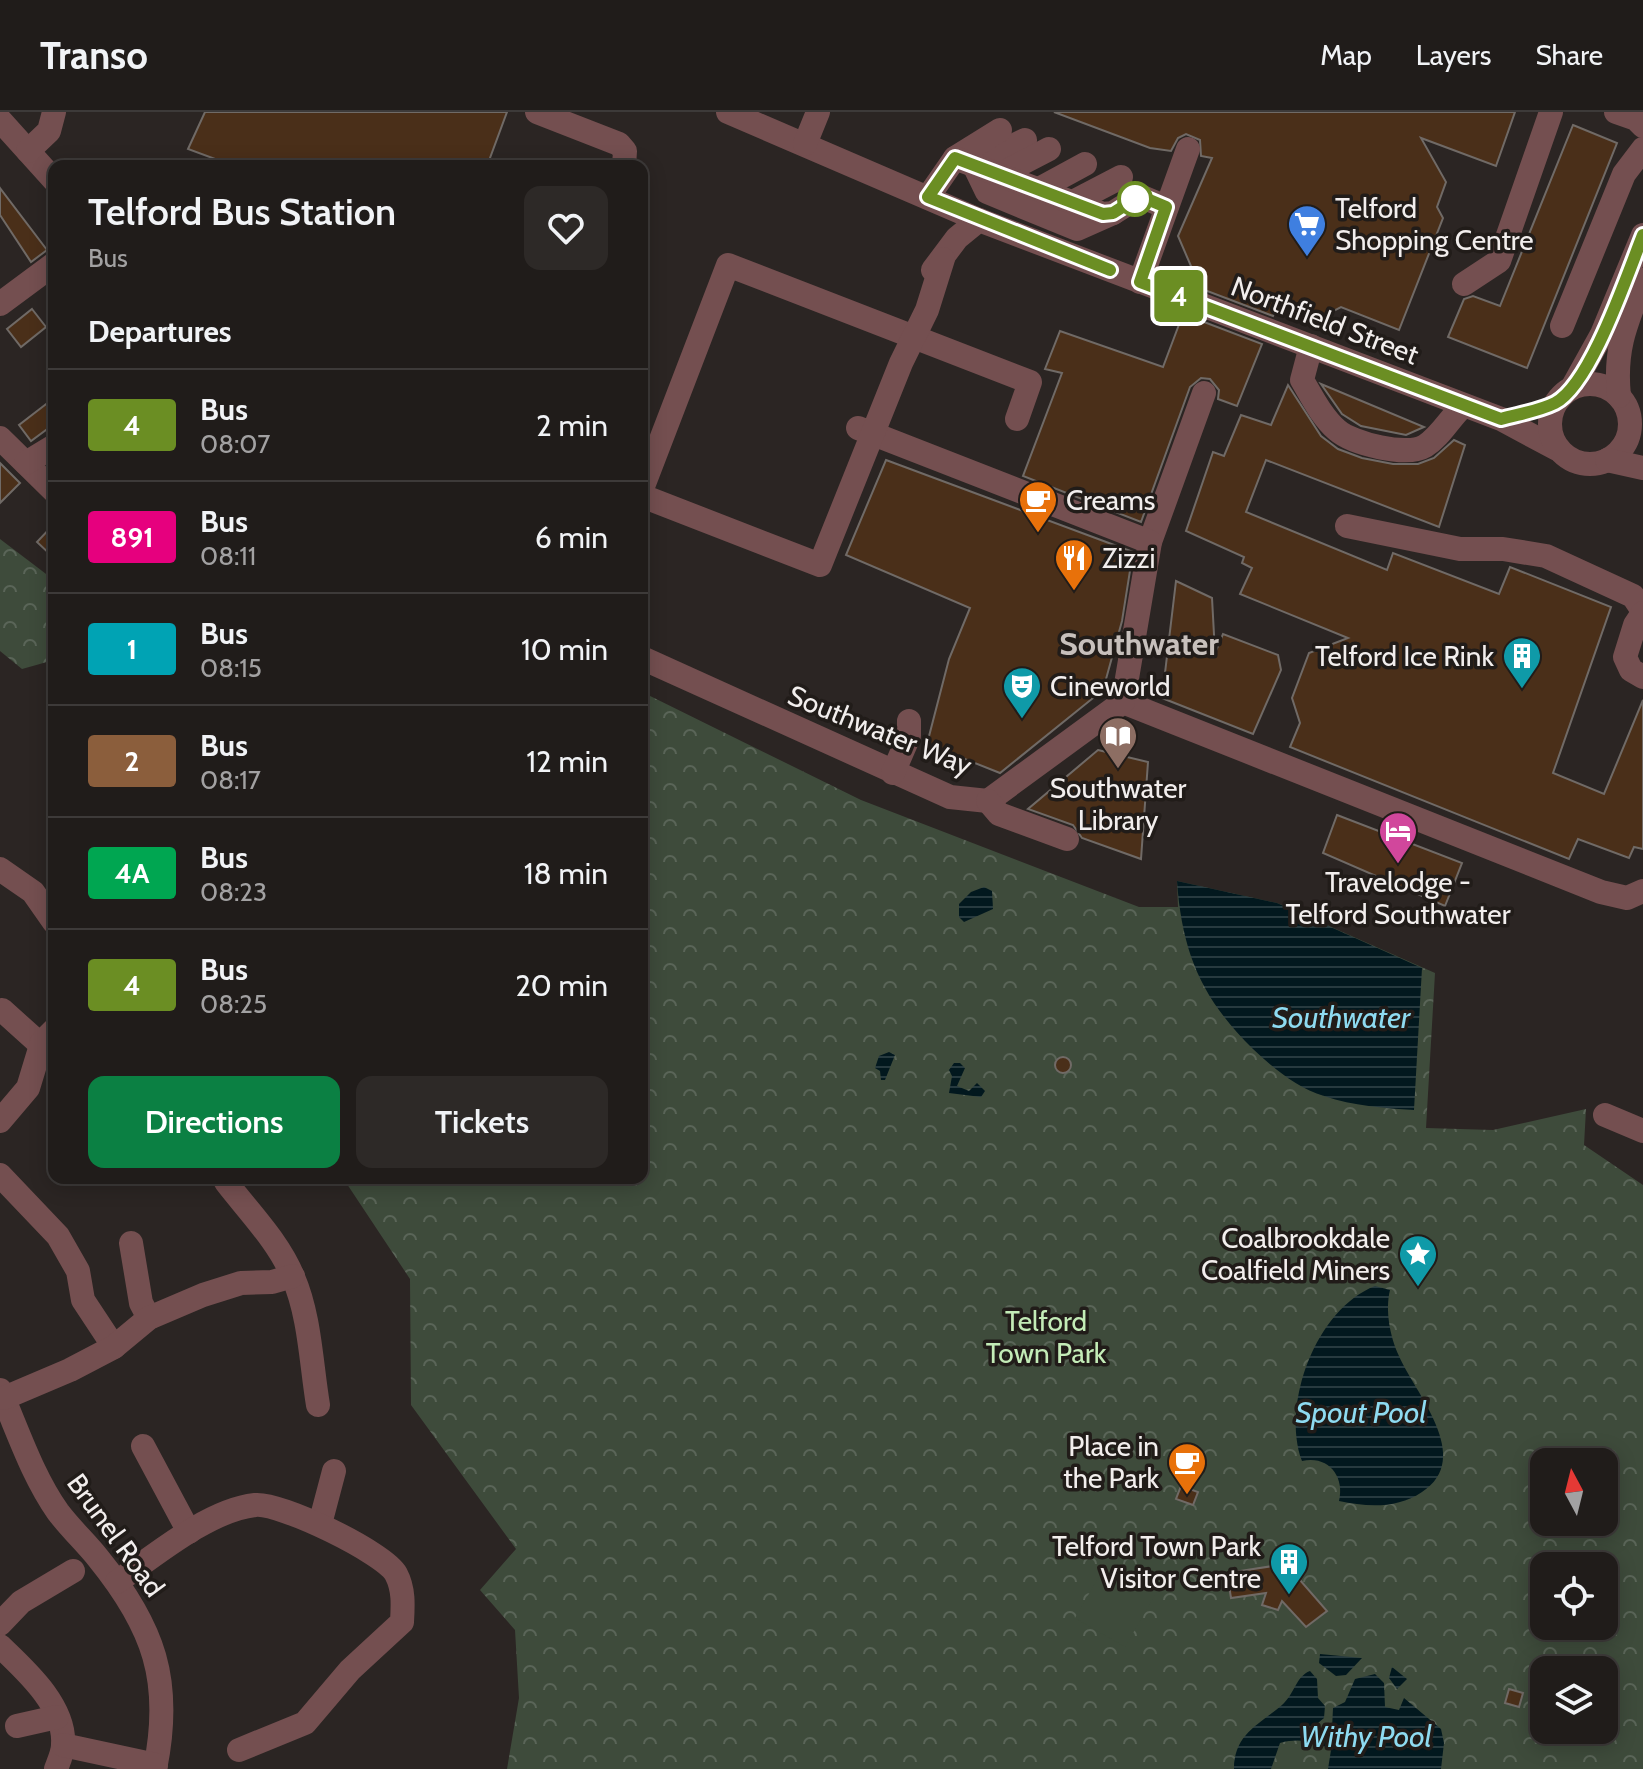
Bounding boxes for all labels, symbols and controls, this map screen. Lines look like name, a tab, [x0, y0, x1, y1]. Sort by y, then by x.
text: Transo	[40, 32, 148, 79]
text: Map	[1320, 38, 1372, 72]
text: Layers	[1416, 38, 1491, 72]
text: Share	[1535, 38, 1603, 72]
unlabelled marker	[1118, 182, 1152, 216]
button: heart	[524, 186, 608, 270]
text: Telford Bus Station	[88, 188, 396, 235]
place label: Telford Shopping Centre	[1335, 191, 1534, 257]
supermarket icon: Telford Shopping Centre	[1286, 203, 1328, 258]
text: Bus	[88, 242, 128, 274]
street label: Northfield Street	[1227, 269, 1423, 371]
line badge: 4	[1153, 270, 1205, 322]
text: 4	[1170, 279, 1188, 313]
text: Departures	[88, 313, 232, 350]
text: Bus	[200, 391, 248, 428]
text: 2 min	[536, 407, 608, 444]
text: 4	[123, 408, 141, 442]
text: 08:07	[200, 428, 270, 460]
cafe icon: Creams	[1017, 479, 1059, 534]
place label: Creams	[1066, 483, 1155, 517]
text: Bus	[200, 503, 248, 540]
text: 6 min	[535, 519, 608, 556]
text: 891	[111, 520, 153, 554]
restaurant icon: Zizzi	[1053, 537, 1095, 592]
text: 08:11	[200, 540, 256, 572]
place label: Zizzi	[1102, 541, 1155, 575]
text: Bus	[200, 615, 248, 652]
district label: Southwater	[1059, 624, 1219, 663]
text: 10 min	[521, 631, 608, 668]
text: 1	[127, 632, 137, 666]
building icon: Telford Ice Rink	[1501, 635, 1543, 690]
place label: Telford Ice Rink	[1315, 639, 1494, 673]
text: 08:15	[200, 652, 262, 684]
theatre icon: Cineworld	[1001, 665, 1043, 720]
place label: Cineworld	[1050, 669, 1170, 703]
street label: Southwater Way	[783, 678, 977, 782]
library icon: Southwater Library	[1097, 715, 1139, 770]
text: Bus	[200, 727, 248, 764]
text: 12 min	[526, 743, 608, 780]
text: 2	[125, 744, 139, 778]
text: 08:17	[200, 764, 261, 796]
place label: Southwater Library	[1050, 771, 1186, 837]
hotel icon: Travelodge - Telford Southwater	[1377, 810, 1419, 865]
text: Bus	[200, 839, 248, 876]
text: 18 min	[524, 855, 608, 892]
text: 4A	[115, 856, 149, 890]
place label: Travelodge - Telford Southwater	[1285, 865, 1511, 931]
text: 08:23	[200, 876, 267, 908]
text: Bus	[200, 951, 248, 988]
text: 20 min	[515, 967, 608, 1004]
text: 4	[123, 968, 141, 1002]
text: 08:25	[200, 988, 267, 1020]
water label: Southwater	[1272, 999, 1412, 1036]
button: Directions	[88, 1076, 340, 1168]
button: Tickets	[356, 1076, 608, 1168]
place label: Coalbrookdale Coalfield Miners	[1201, 1221, 1390, 1287]
place icon: Coalbrookdale Coalfield Miners	[1397, 1233, 1439, 1288]
park label: Telford Town Park	[986, 1304, 1107, 1370]
water label: Spout Pool	[1296, 1394, 1426, 1431]
place label: Place in the Park	[1063, 1429, 1159, 1495]
cafe icon: Place in the Park	[1166, 1441, 1208, 1496]
north arrow	[1530, 1448, 1618, 1536]
map controls	[1530, 1448, 1618, 1744]
street label: Brunel Road	[60, 1467, 172, 1603]
place label: Telford Town Park Visitor Centre	[1052, 1529, 1261, 1595]
building icon: Telford Town Park Visitor Centre	[1268, 1541, 1310, 1596]
button: locate	[1530, 1552, 1618, 1640]
button: layers	[1530, 1656, 1618, 1744]
water label: Withy Pool	[1300, 1718, 1432, 1755]

